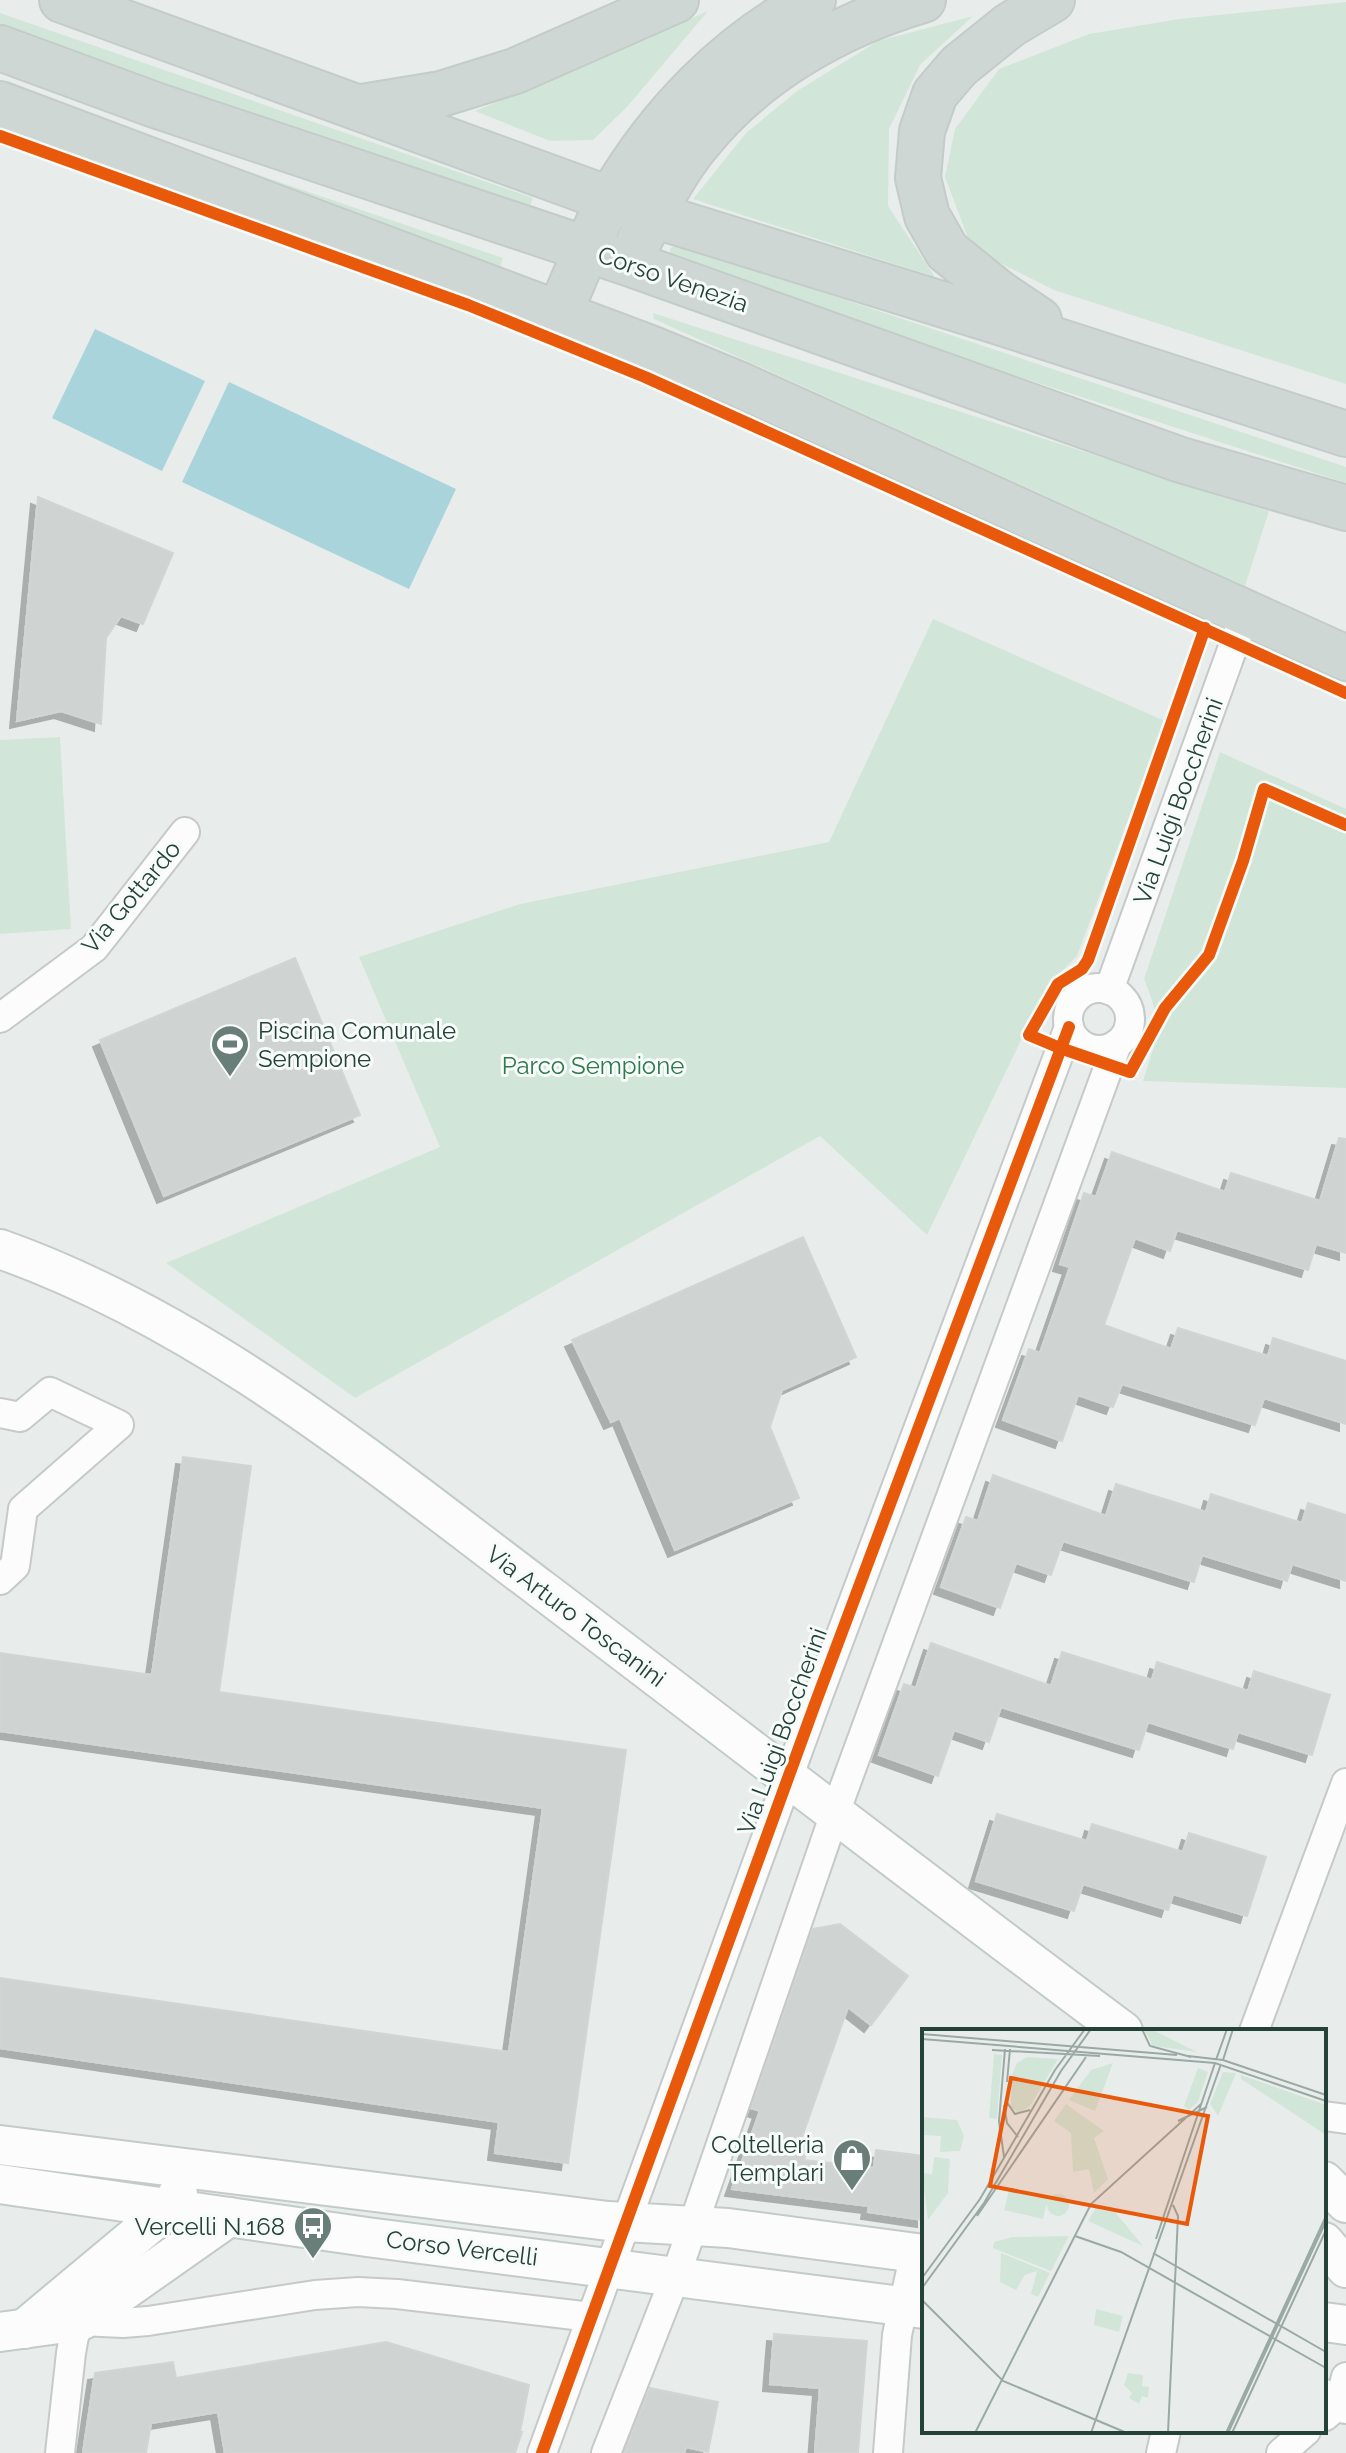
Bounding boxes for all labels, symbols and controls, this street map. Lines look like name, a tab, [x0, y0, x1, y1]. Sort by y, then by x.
street label: Corso Venezia	[594, 240, 752, 318]
street label: Via Luigi Boccherini	[1127, 694, 1229, 908]
street label: Via Gottardo	[75, 835, 187, 959]
place label: Piscina Comunale Sempione	[258, 1016, 456, 1073]
sports icon: Piscina Comunale Sempione	[209, 1023, 251, 1078]
park label: Parco Sempione	[502, 1051, 684, 1080]
street label: Via Arturo Toscanini	[481, 1539, 671, 1693]
street label: Via Luigi Boccherini	[731, 1624, 833, 1838]
inset map	[922, 2029, 1326, 2433]
place label: Coltelleria Templari	[711, 2130, 824, 2187]
shop icon: Coltelleria Templari	[831, 2137, 873, 2192]
bus stop icon: Vercelli N.168	[292, 2205, 334, 2260]
place label: Vercelli N.168	[135, 2212, 285, 2241]
street label: Corso Vercelli	[385, 2224, 539, 2272]

